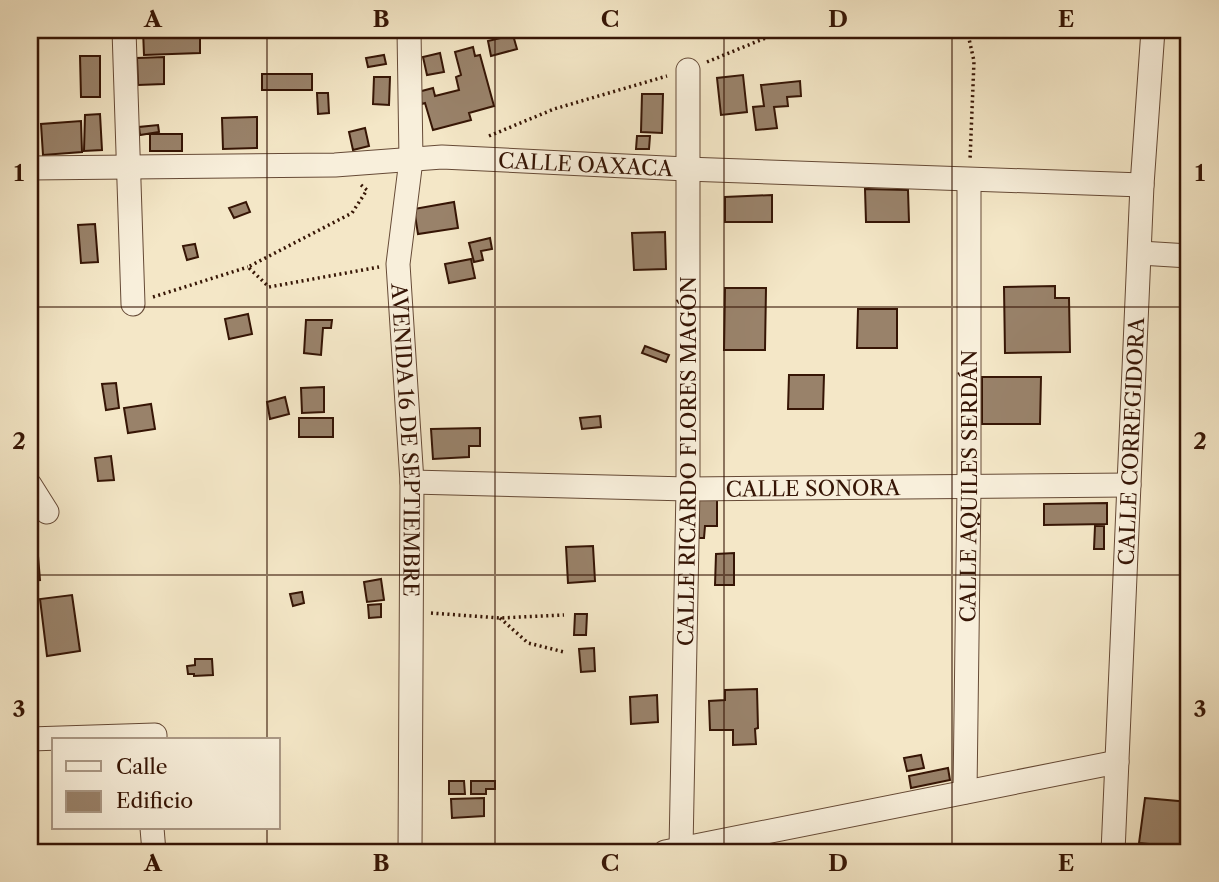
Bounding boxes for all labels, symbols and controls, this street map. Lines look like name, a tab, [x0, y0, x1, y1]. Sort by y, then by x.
text: A	[143, 5, 163, 33]
text: B	[372, 5, 390, 33]
text: C	[601, 5, 619, 33]
text: D	[828, 5, 848, 33]
text: E	[1058, 5, 1074, 33]
street label: CALLE OAXACA	[498, 147, 674, 181]
text: 1	[14, 159, 25, 187]
text: 1	[1195, 159, 1206, 187]
street label: CALLE RICARDO FLORES MAGÓN	[672, 276, 701, 646]
street label: AVENIDA 16 DE SEPTIEMBRE	[387, 281, 425, 597]
street label: CALLE CORREGIDORA	[1113, 316, 1149, 566]
street label: CALLE AQUILES SERDÁN	[955, 350, 982, 623]
text: 2	[12, 427, 26, 455]
text: 2	[1193, 427, 1207, 455]
street label: CALLE SONORA	[726, 475, 901, 501]
text: 3	[13, 695, 26, 723]
text: 3	[1194, 695, 1207, 723]
legend	[52, 738, 280, 830]
text: Calle	[116, 754, 168, 779]
text: Edificio	[116, 788, 193, 813]
text: A	[143, 849, 163, 877]
text: B	[372, 849, 390, 877]
text: C	[601, 849, 619, 877]
text: D	[828, 849, 848, 877]
text: E	[1058, 849, 1074, 877]

